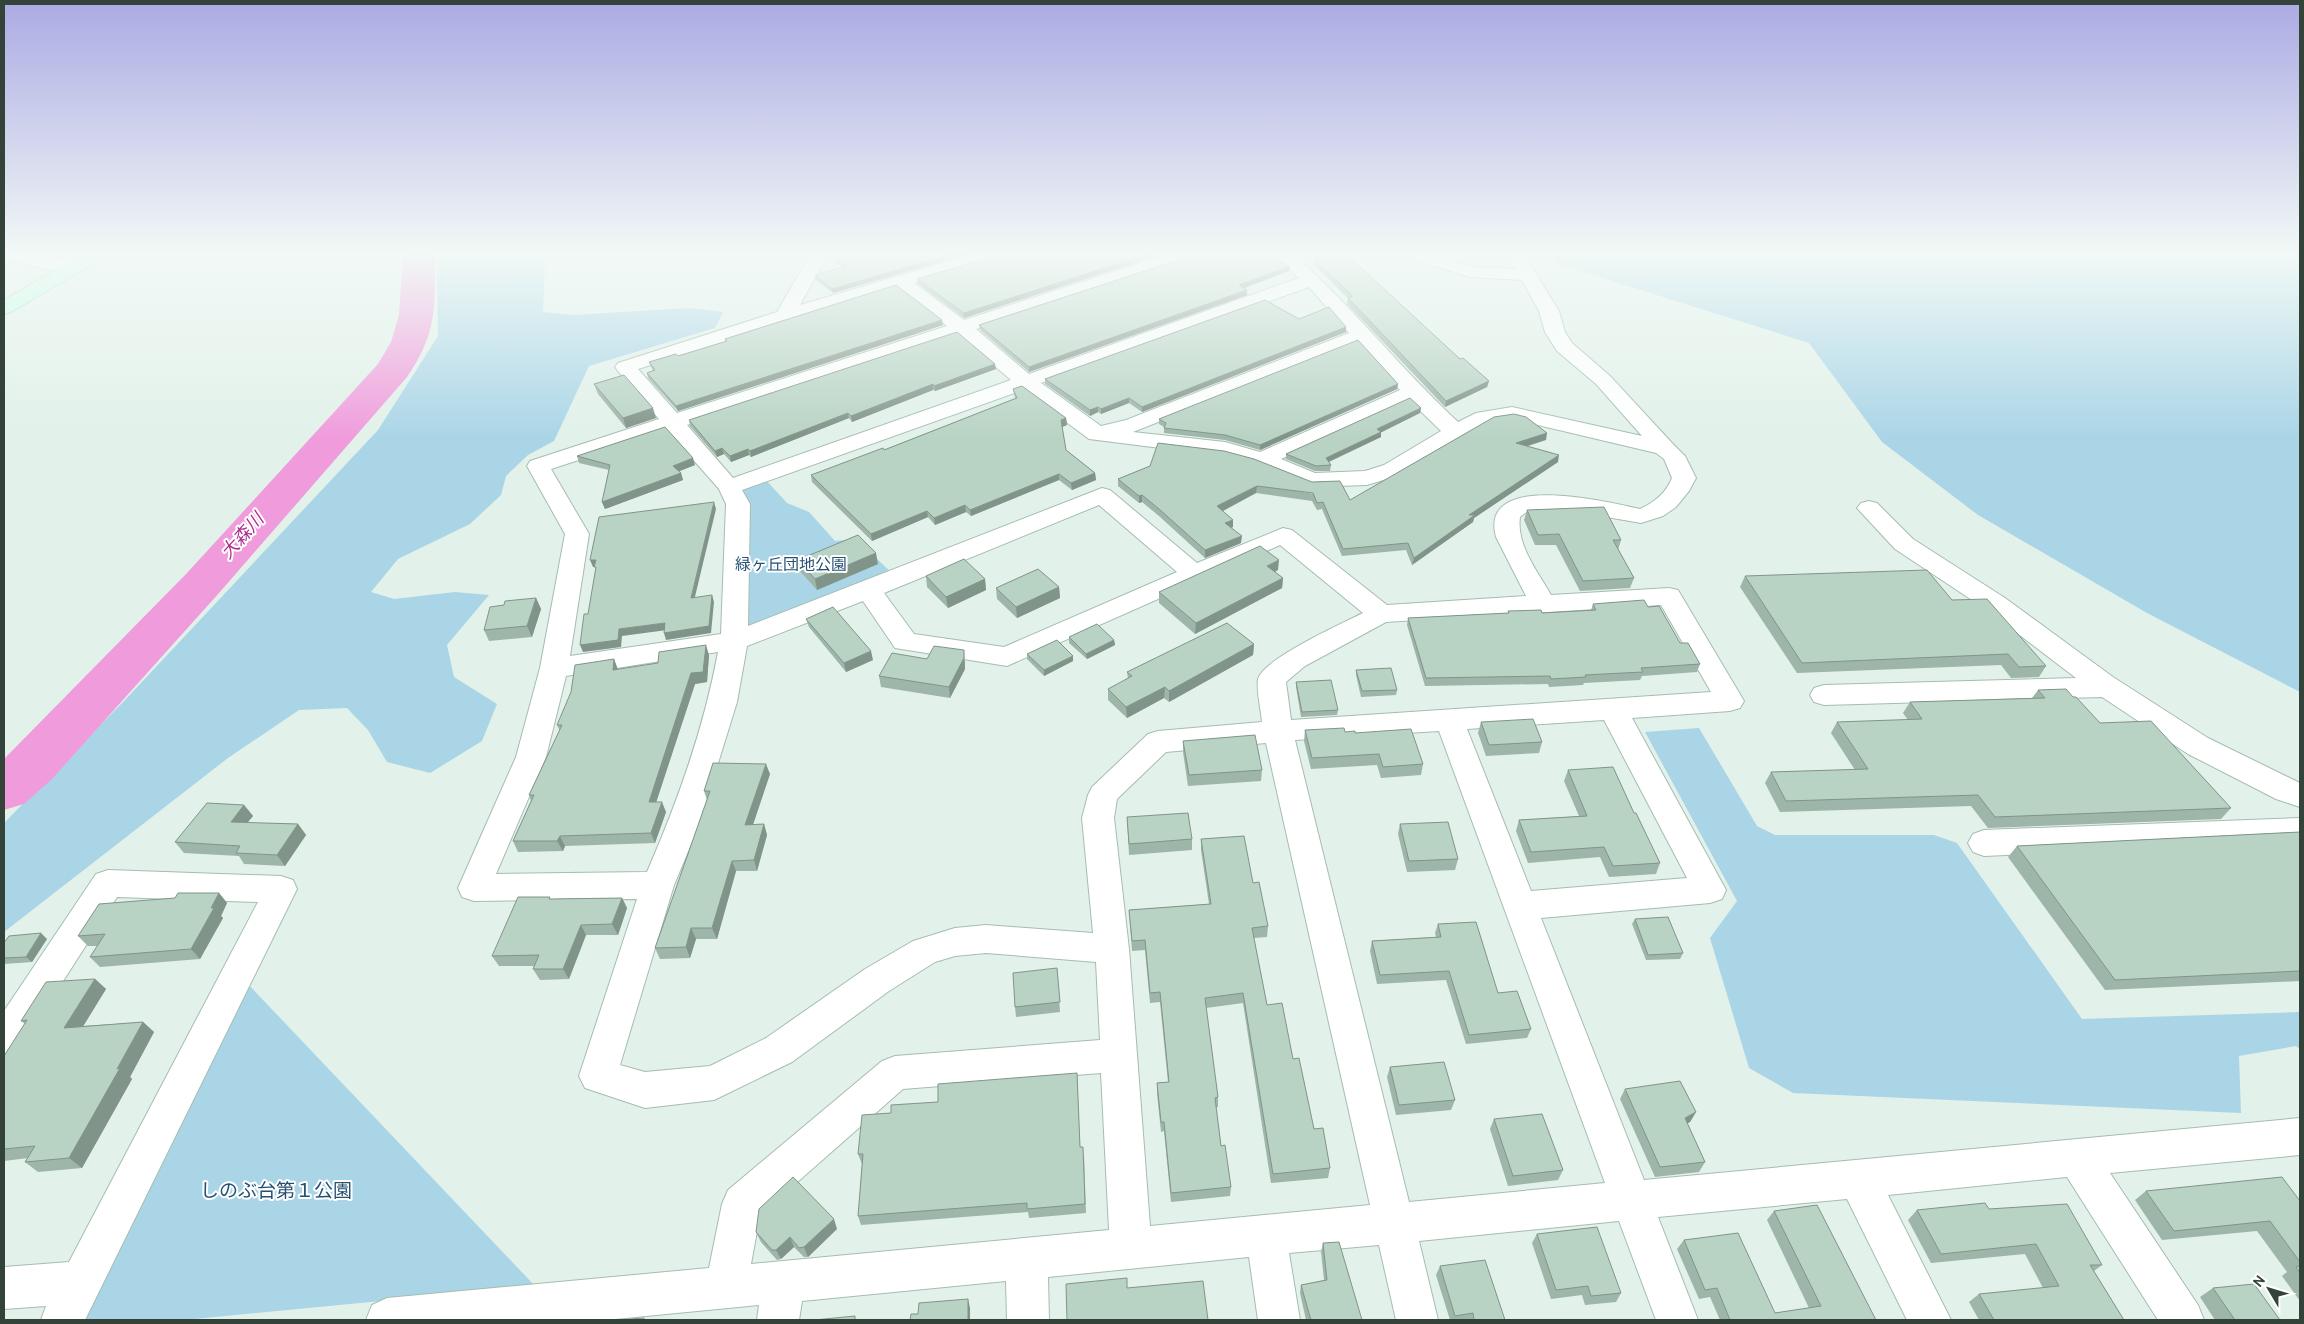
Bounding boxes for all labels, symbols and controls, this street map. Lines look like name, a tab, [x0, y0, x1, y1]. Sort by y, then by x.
water label: 大森川	[216, 507, 270, 563]
park label: 緑ヶ丘団地公園	[735, 555, 847, 574]
park label: しのぶ台第１公園	[200, 1179, 352, 1202]
north arrow	[2244, 1264, 2294, 1314]
text: N	[2249, 1272, 2269, 1290]

